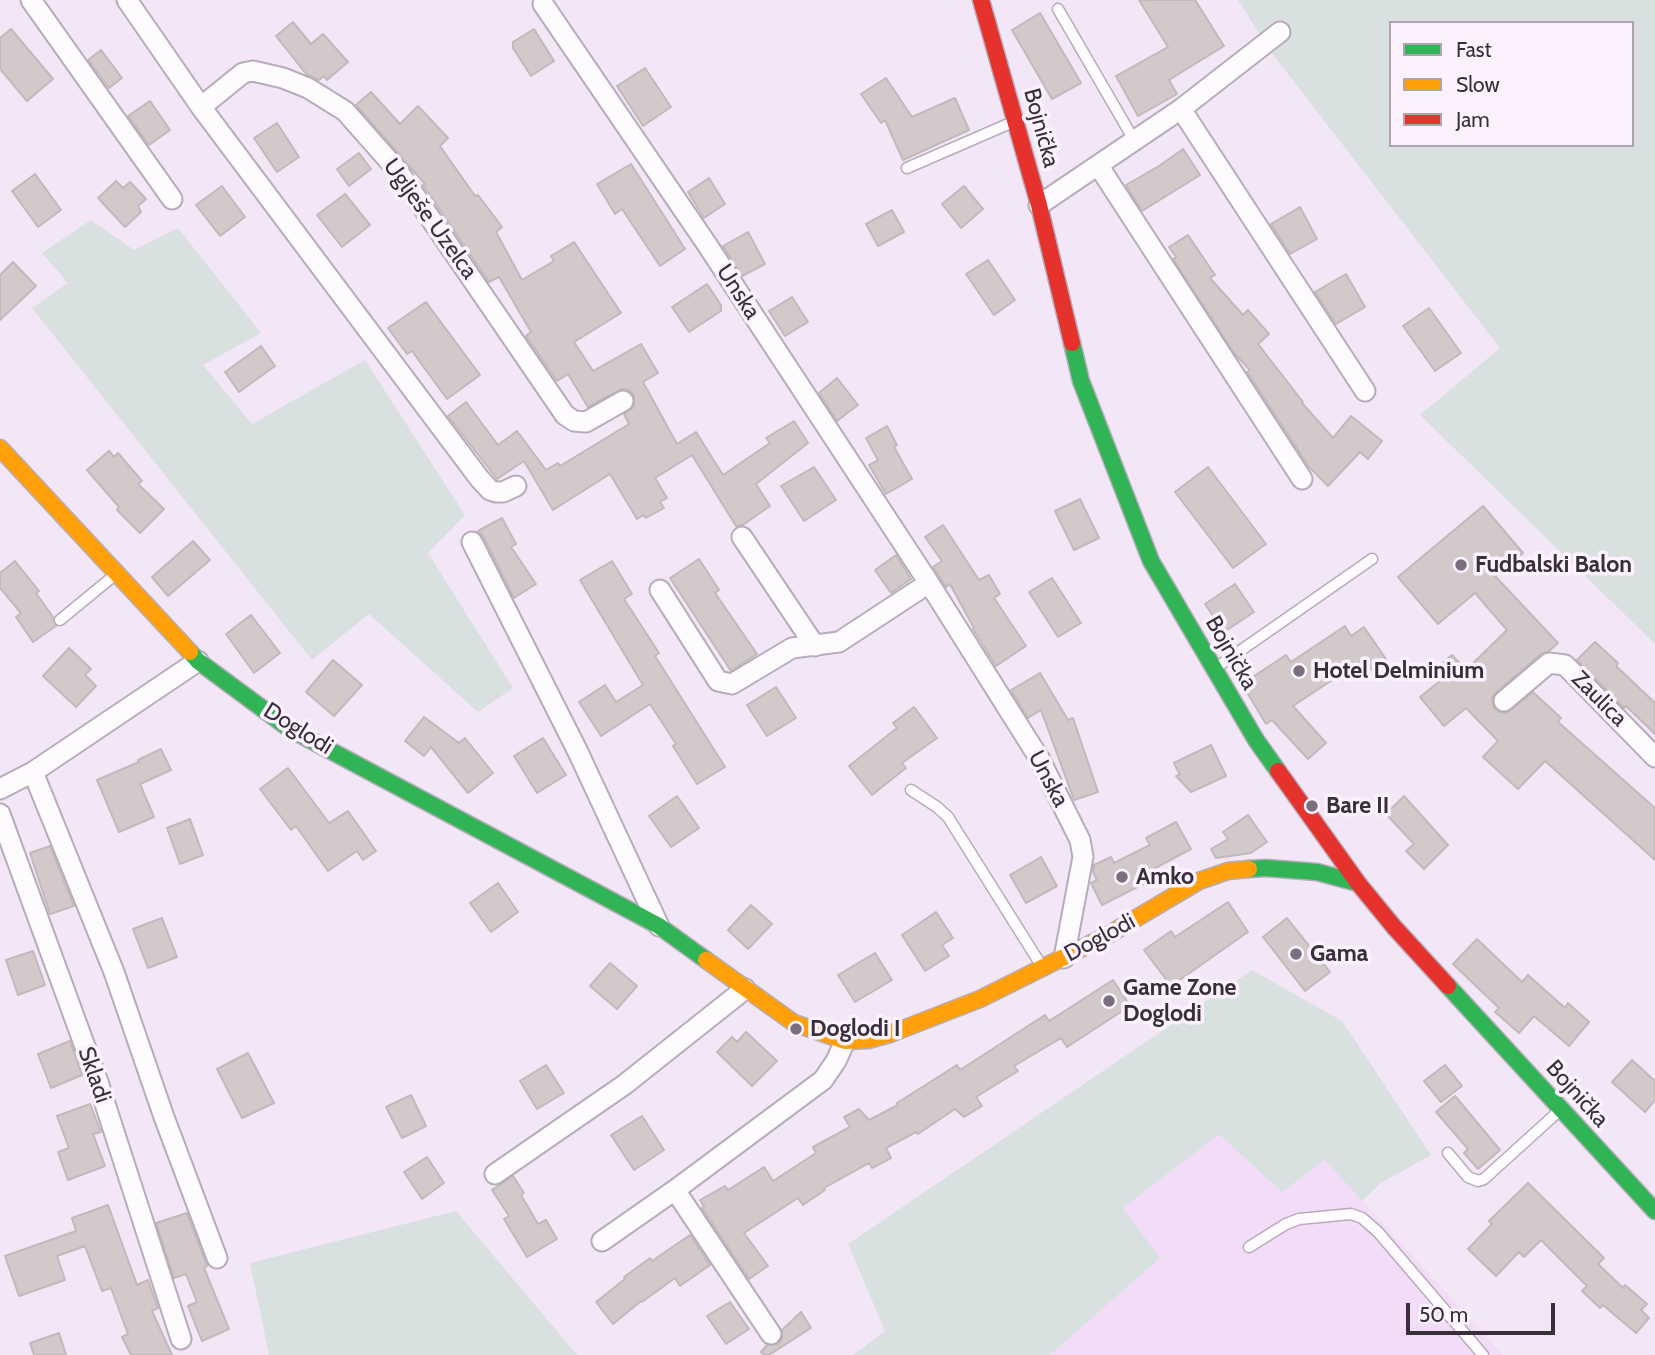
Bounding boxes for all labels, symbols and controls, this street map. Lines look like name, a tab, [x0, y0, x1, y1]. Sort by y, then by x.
legend	[1389, 21, 1634, 147]
text: Fast	[1456, 37, 1492, 62]
text: Slow	[1456, 72, 1500, 97]
street label: Bojnička	[1017, 85, 1065, 171]
text: Jam	[1456, 107, 1490, 132]
street label: Uglješe Uzelca	[377, 154, 483, 284]
street label: Unska	[710, 259, 766, 325]
place label: Fudbalski Balon	[1475, 551, 1632, 579]
marker: Fudbalski Balon	[1453, 557, 1469, 573]
street label: Bojnička	[1199, 611, 1263, 695]
place label: Hotel Delminium	[1313, 657, 1484, 685]
marker: Hotel Delminium	[1291, 663, 1307, 679]
street label: Zaulica	[1565, 665, 1633, 733]
street label: Doglodi	[258, 697, 338, 761]
street label: Unska	[1022, 746, 1074, 812]
place label: Bare II	[1326, 792, 1389, 820]
marker: Bare II	[1304, 798, 1320, 814]
place label: Amko	[1136, 863, 1194, 891]
marker: Amko	[1114, 869, 1130, 885]
street label: Doglodi	[1060, 908, 1140, 968]
place label: Gama	[1310, 940, 1368, 968]
marker: Gama	[1288, 946, 1304, 962]
place label: Game Zone Doglodi	[1123, 974, 1236, 1028]
marker: Game Zone Doglodi	[1101, 993, 1117, 1009]
place label: Doglodi I	[810, 1015, 900, 1043]
marker: Doglodi I	[788, 1021, 804, 1037]
street label: Skladi	[72, 1043, 116, 1107]
street label: Bojnička	[1540, 1055, 1614, 1133]
scale bar	[1410, 1288, 1559, 1332]
text: 50 m	[1419, 1302, 1468, 1327]

